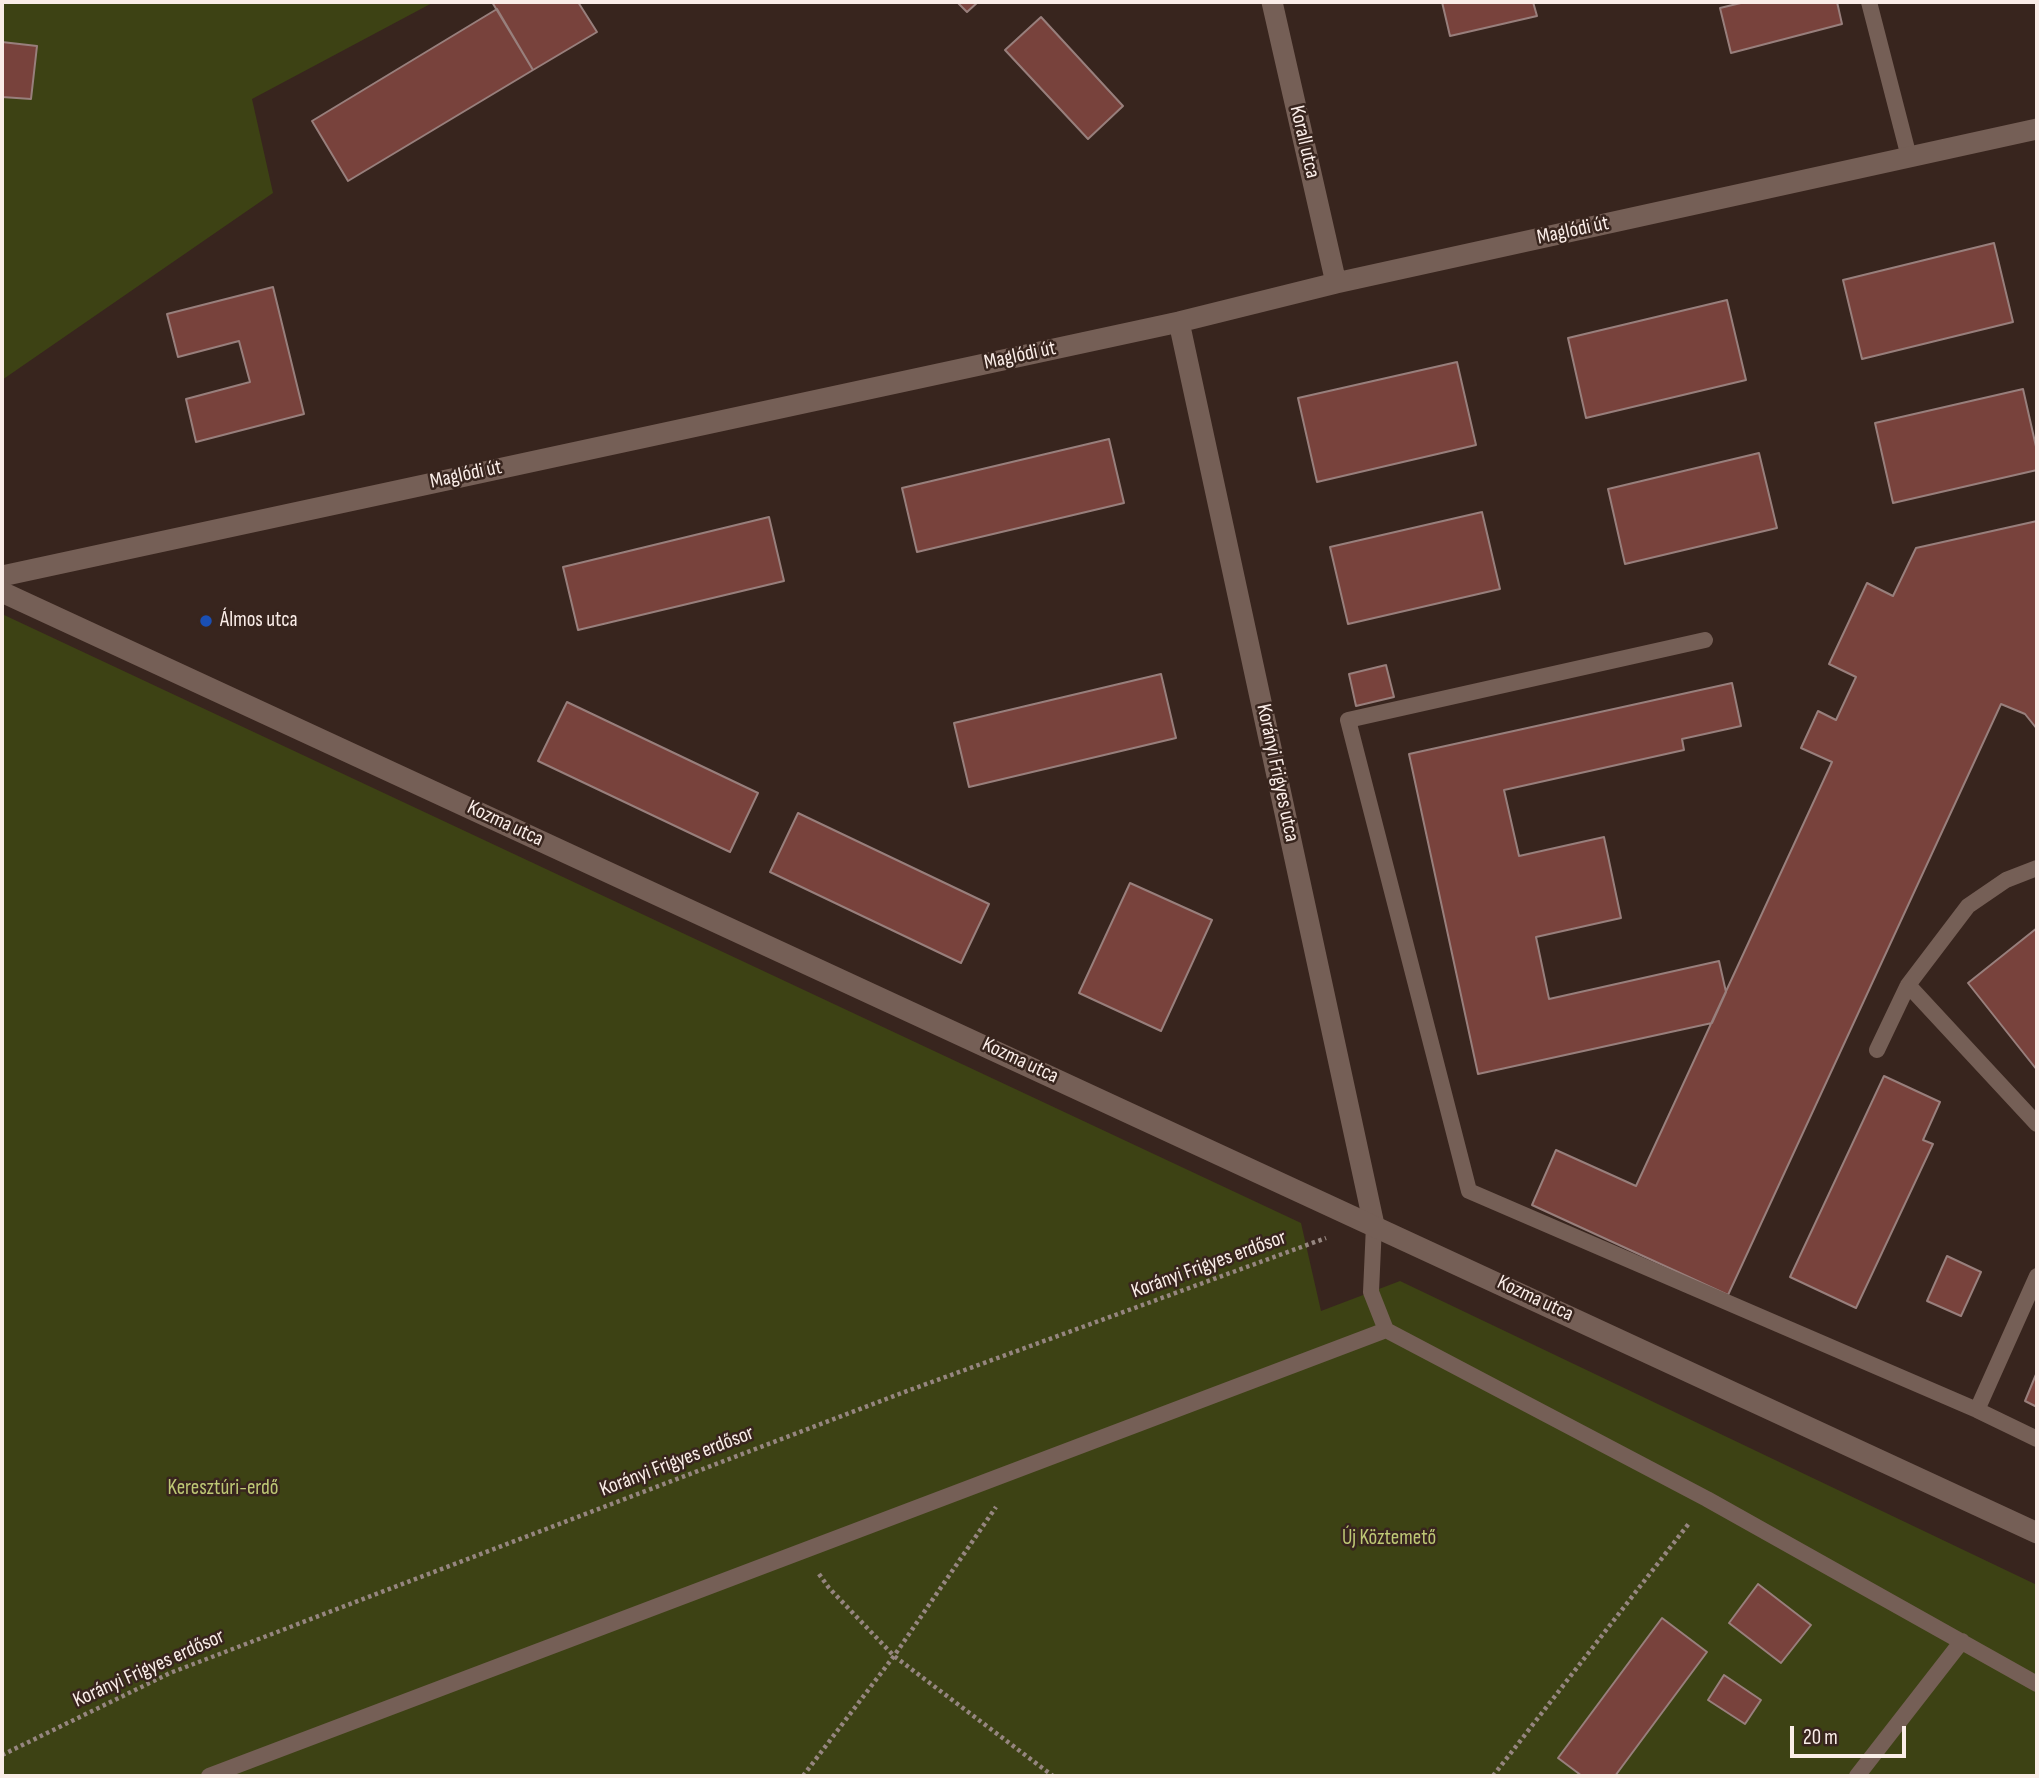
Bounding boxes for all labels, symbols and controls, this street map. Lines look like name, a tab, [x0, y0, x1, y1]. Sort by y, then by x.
street label: Korall utca	[1283, 103, 1325, 181]
street label: Maglódi út	[1535, 211, 1611, 251]
street label: Maglódi út	[982, 336, 1058, 376]
street label: Maglódi út	[428, 455, 504, 495]
place label: Álmos utca	[220, 608, 297, 634]
marker: Álmos utca	[198, 613, 214, 629]
street label: Korányi Frigyes utca	[1250, 702, 1304, 844]
street label: Kozma utca	[463, 795, 547, 853]
street label: Kozma utca	[978, 1032, 1062, 1090]
street label: Korányi Frigyes erdősor	[1128, 1225, 1290, 1305]
street label: Kozma utca	[1493, 1270, 1577, 1328]
street label: Korányi Frigyes erdősor	[596, 1421, 758, 1503]
park label: Keresztúri-erdő	[168, 1476, 278, 1502]
park label: Új Köztemető	[1342, 1526, 1436, 1552]
street label: Korányi Frigyes erdősor	[69, 1624, 229, 1714]
scale bar	[1794, 1712, 1910, 1756]
text: 20 m	[1803, 1725, 1838, 1750]

